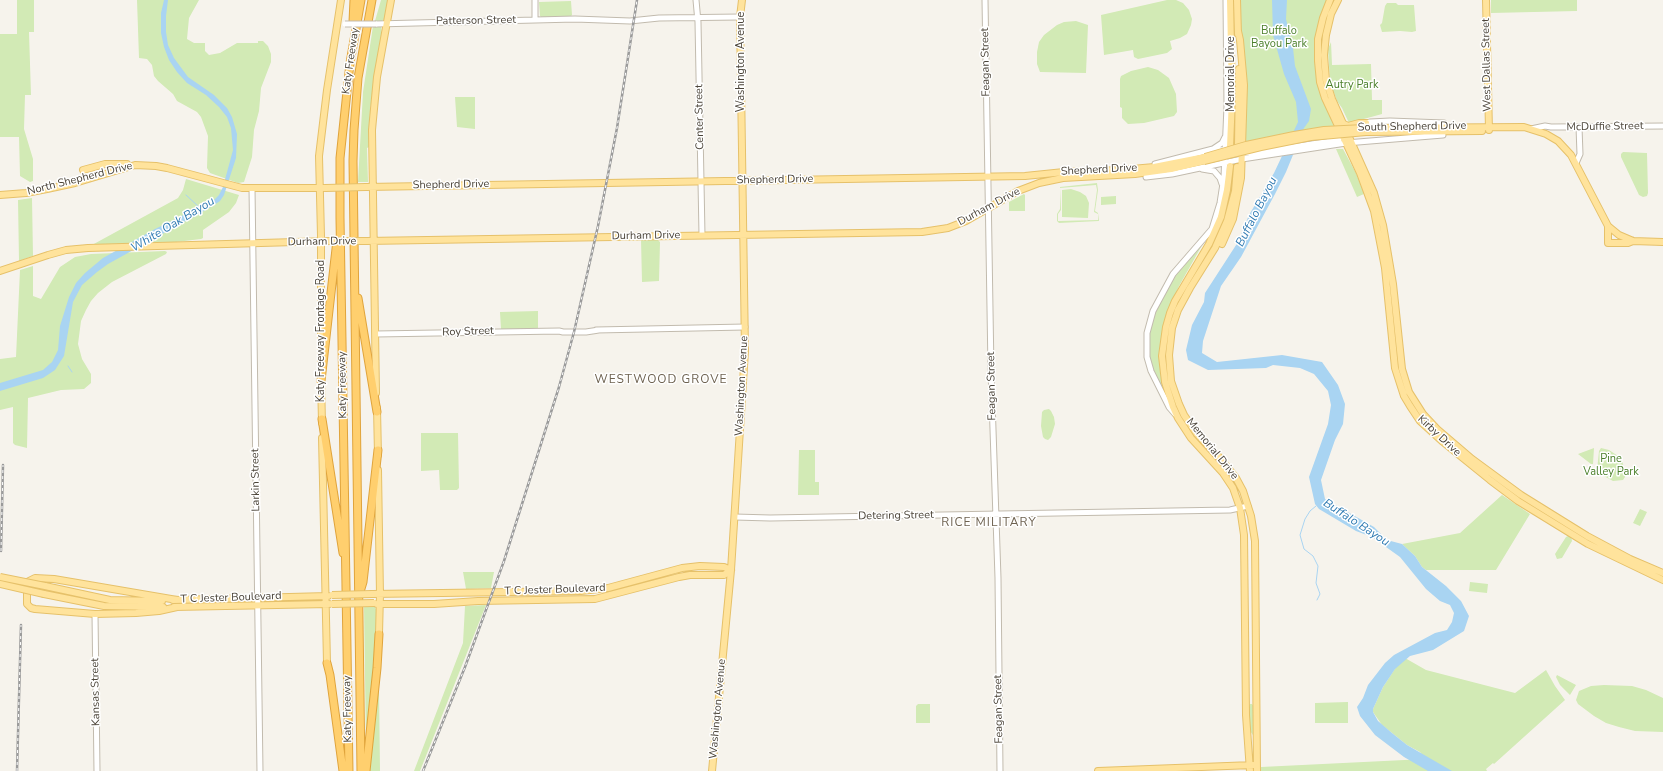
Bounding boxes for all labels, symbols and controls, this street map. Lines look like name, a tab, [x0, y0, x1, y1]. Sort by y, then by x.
street label: Washington Avenue	[734, 12, 748, 112]
street label: Patterson Street	[436, 14, 516, 28]
street label: West Dallas Street	[1480, 18, 1494, 112]
park label: Buffalo Bayou Park	[1251, 24, 1307, 50]
street label: Katy Freeway	[340, 27, 362, 95]
street label: Feagan Street	[979, 27, 993, 97]
street label: Memorial Drive	[1224, 36, 1238, 112]
park label: Autry Park	[1326, 78, 1378, 92]
street label: Center Street	[693, 84, 707, 150]
street label: South Shepherd Drive	[1358, 119, 1466, 135]
street label: McDuffie Street	[1566, 120, 1644, 134]
street label: North Shepherd Drive	[26, 160, 134, 198]
street label: Shepherd Drive	[1060, 161, 1138, 179]
street label: Shepherd Drive	[737, 173, 813, 187]
water label: Buffalo Bayou	[1233, 175, 1281, 249]
street label: Shepherd Drive	[413, 178, 489, 192]
street label: Durham Drive	[956, 185, 1022, 229]
water label: White Oak Bayou	[129, 194, 217, 256]
street label: Durham Drive	[612, 229, 680, 243]
street label: Durham Drive	[288, 235, 356, 249]
street label: Katy Freeway Frontage Road	[314, 260, 328, 402]
street label: Roy Street	[442, 325, 494, 339]
street label: Washington Avenue	[733, 335, 751, 437]
street label: Katy Freeway	[336, 351, 350, 419]
street label: Feagan Street	[985, 351, 999, 421]
district label: WESTWOOD GROVE	[594, 373, 728, 387]
street label: Kirby Drive	[1415, 413, 1463, 459]
street label: Memorial Drive	[1183, 416, 1241, 482]
street label: Larkin Street	[249, 448, 263, 512]
park label: Pine Valley Park	[1583, 452, 1639, 478]
water label: Buffalo Bayou	[1320, 496, 1392, 550]
street label: Detering Street	[858, 509, 934, 523]
district label: RICE MILITARY	[941, 516, 1037, 530]
street label: T C Jester Boulevard	[504, 582, 606, 598]
street label: T C Jester Boulevard	[180, 590, 282, 606]
street label: Kansas Street	[89, 658, 103, 726]
street label: Washington Avenue	[707, 658, 729, 760]
street label: Feagan Street	[992, 674, 1006, 744]
street label: Katy Freeway	[341, 675, 355, 743]

